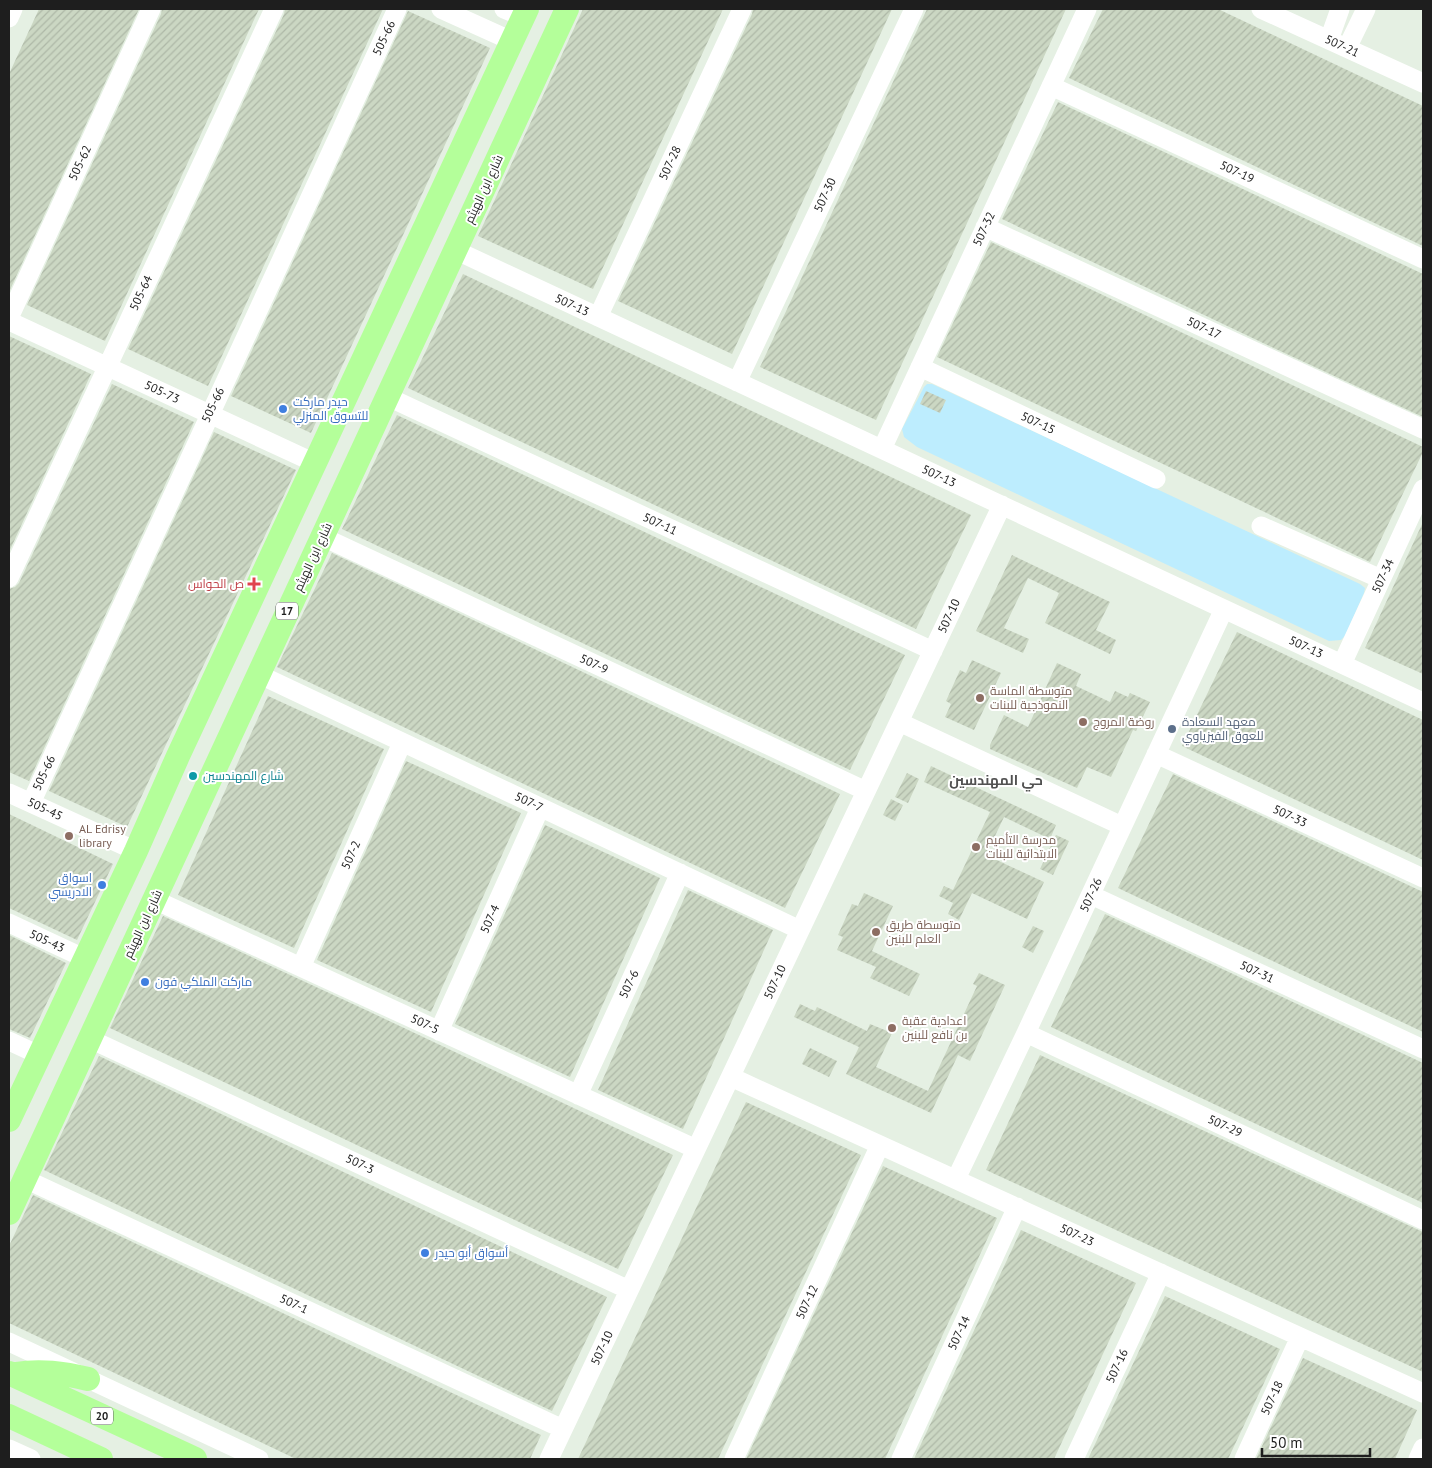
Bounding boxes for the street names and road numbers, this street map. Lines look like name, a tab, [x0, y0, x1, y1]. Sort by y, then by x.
street label: 505-66	[369, 18, 398, 58]
street label: 507-21	[1323, 31, 1362, 60]
street label: 505-62	[65, 143, 94, 183]
street label: 507-28	[655, 143, 684, 182]
street label: شارع ابن الهيثم	[461, 152, 507, 226]
street label: 507-19	[1218, 157, 1257, 186]
street label: 507-30	[810, 175, 839, 214]
street label: 507-32	[969, 209, 998, 248]
street label: 505-64	[126, 272, 155, 313]
street label: 507-13	[553, 290, 592, 319]
street label: 507-17	[1185, 313, 1224, 342]
street label: 505-73	[142, 377, 182, 406]
street label: 505-66	[198, 385, 227, 425]
street label: 507-15	[1019, 408, 1058, 437]
street label: 507-13	[920, 461, 959, 490]
street label: 507-11	[641, 509, 680, 538]
street label: شارع ابن الهيثم	[290, 520, 336, 594]
street label: 507-34	[1368, 556, 1397, 595]
street label: 507-10	[934, 596, 963, 635]
road number: 17	[276, 602, 298, 620]
street label: 507-13	[1287, 632, 1326, 661]
street label: 507-9	[578, 650, 611, 677]
street label: 505-66	[29, 753, 58, 793]
street label: 507-7	[513, 788, 546, 815]
street label: 505-45	[25, 794, 65, 823]
street label: 507-33	[1271, 801, 1310, 830]
street label: 507-2	[338, 838, 363, 871]
street label: 507-26	[1076, 875, 1105, 914]
street label: شارع ابن الهيثم	[120, 887, 166, 961]
street label: 507-4	[477, 902, 503, 935]
street label: 505-43	[27, 926, 67, 955]
street label: 507-31	[1238, 957, 1277, 986]
street label: 507-10	[760, 962, 789, 1001]
street label: 507-6	[615, 967, 642, 1000]
street label: 507-5	[409, 1010, 442, 1037]
street label: 507-29	[1206, 1111, 1245, 1140]
street label: 507-3	[344, 1150, 377, 1177]
street label: 507-23	[1058, 1220, 1097, 1249]
street label: 507-12	[792, 1282, 821, 1321]
street label: 507-1	[278, 1290, 311, 1317]
street label: 507-14	[944, 1313, 973, 1352]
street label: 507-10	[587, 1328, 616, 1367]
street label: 507-16	[1102, 1346, 1131, 1385]
street label: 507-18	[1257, 1378, 1286, 1417]
road number: 20	[91, 1408, 113, 1424]

